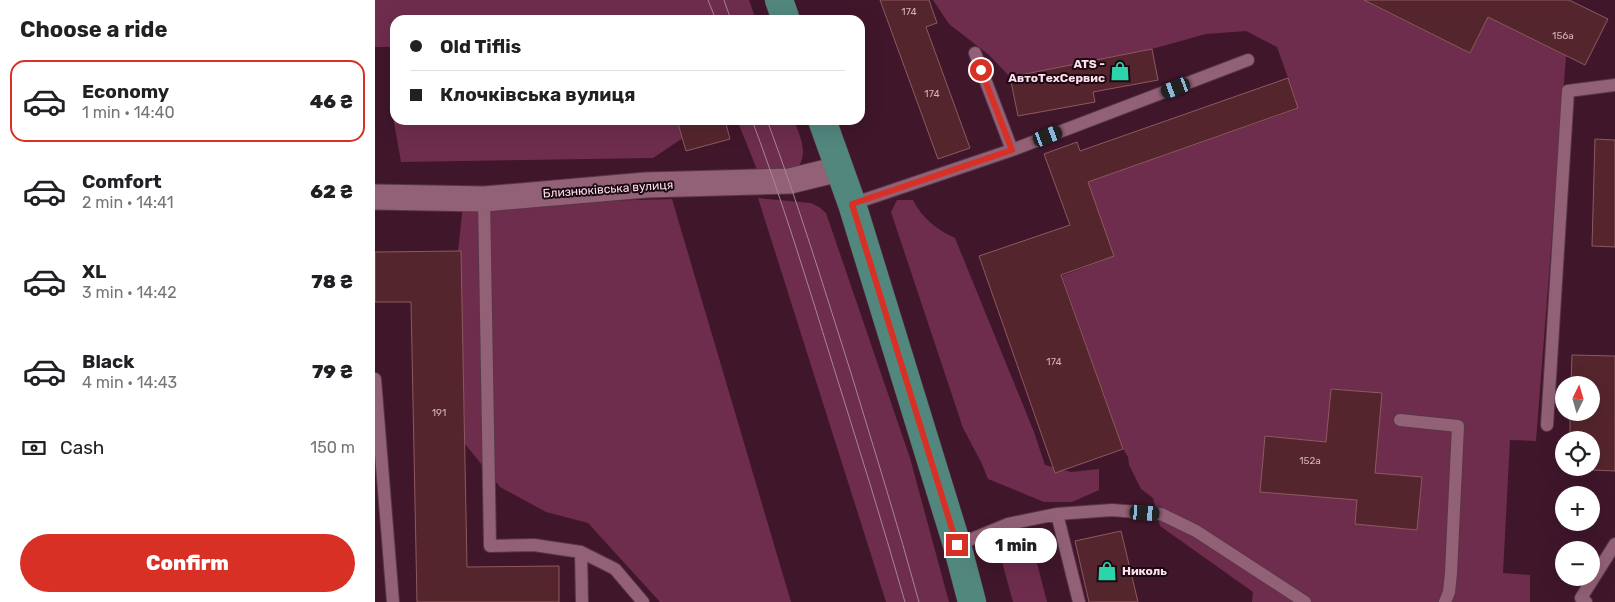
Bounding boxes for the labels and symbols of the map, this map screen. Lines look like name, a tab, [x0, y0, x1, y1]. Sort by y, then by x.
house number: 174	[901, 6, 917, 18]
house number: 156а	[1552, 30, 1574, 42]
place label: ATS - АвтоТехСервис	[1008, 57, 1105, 85]
route start	[970, 59, 992, 81]
shop icon: ATS - АвтоТехСервис	[1109, 60, 1131, 82]
car	[1159, 76, 1192, 100]
house number: 174	[924, 88, 940, 100]
car	[1031, 124, 1064, 148]
street label: Близнюківська вулиця	[542, 177, 674, 201]
house number: 174	[1046, 356, 1062, 368]
north arrow	[1555, 376, 1600, 421]
house number: 191	[432, 407, 446, 419]
house number: 152а	[1299, 455, 1321, 467]
car	[1129, 504, 1160, 522]
callout: 1 min	[975, 528, 1057, 562]
route end	[946, 534, 968, 556]
shop icon: Николь	[1096, 560, 1118, 582]
place label: Николь	[1122, 564, 1167, 578]

